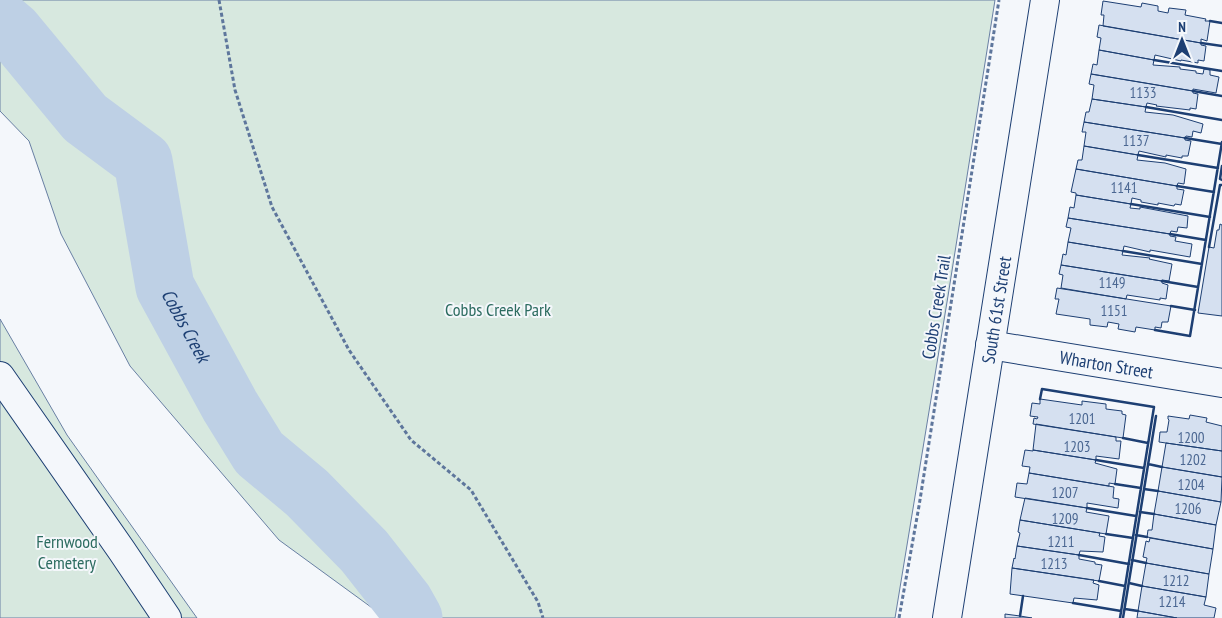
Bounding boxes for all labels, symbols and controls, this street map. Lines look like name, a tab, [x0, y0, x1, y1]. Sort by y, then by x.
north arrow	[1157, 15, 1207, 65]
text: N	[1178, 18, 1186, 36]
house number: 1133	[1129, 83, 1157, 102]
house number: 1137	[1122, 131, 1150, 150]
house number: 1141	[1110, 178, 1138, 197]
street label: Cobbs Creek Trail	[916, 252, 956, 361]
street label: South 61st Street	[976, 254, 1016, 365]
house number: 1149	[1098, 273, 1126, 292]
water label: Cobbs Creek	[156, 285, 217, 369]
park label: Cobbs Creek Park	[445, 298, 551, 321]
house number: 1151	[1100, 301, 1128, 320]
street label: Wharton Street	[1058, 345, 1155, 383]
house number: 1201	[1068, 409, 1096, 428]
house number: 1200	[1177, 428, 1205, 447]
house number: 1203	[1063, 437, 1091, 456]
house number: 1202	[1179, 450, 1207, 469]
house number: 1204	[1177, 475, 1205, 494]
house number: 1207	[1051, 483, 1079, 502]
house number: 1206	[1174, 499, 1202, 518]
house number: 1209	[1051, 509, 1079, 528]
park label: Fernwood Cemetery	[36, 530, 98, 574]
house number: 1211	[1047, 532, 1075, 551]
house number: 1213	[1040, 554, 1068, 573]
house number: 1212	[1162, 571, 1190, 590]
house number: 1214	[1158, 592, 1186, 611]

